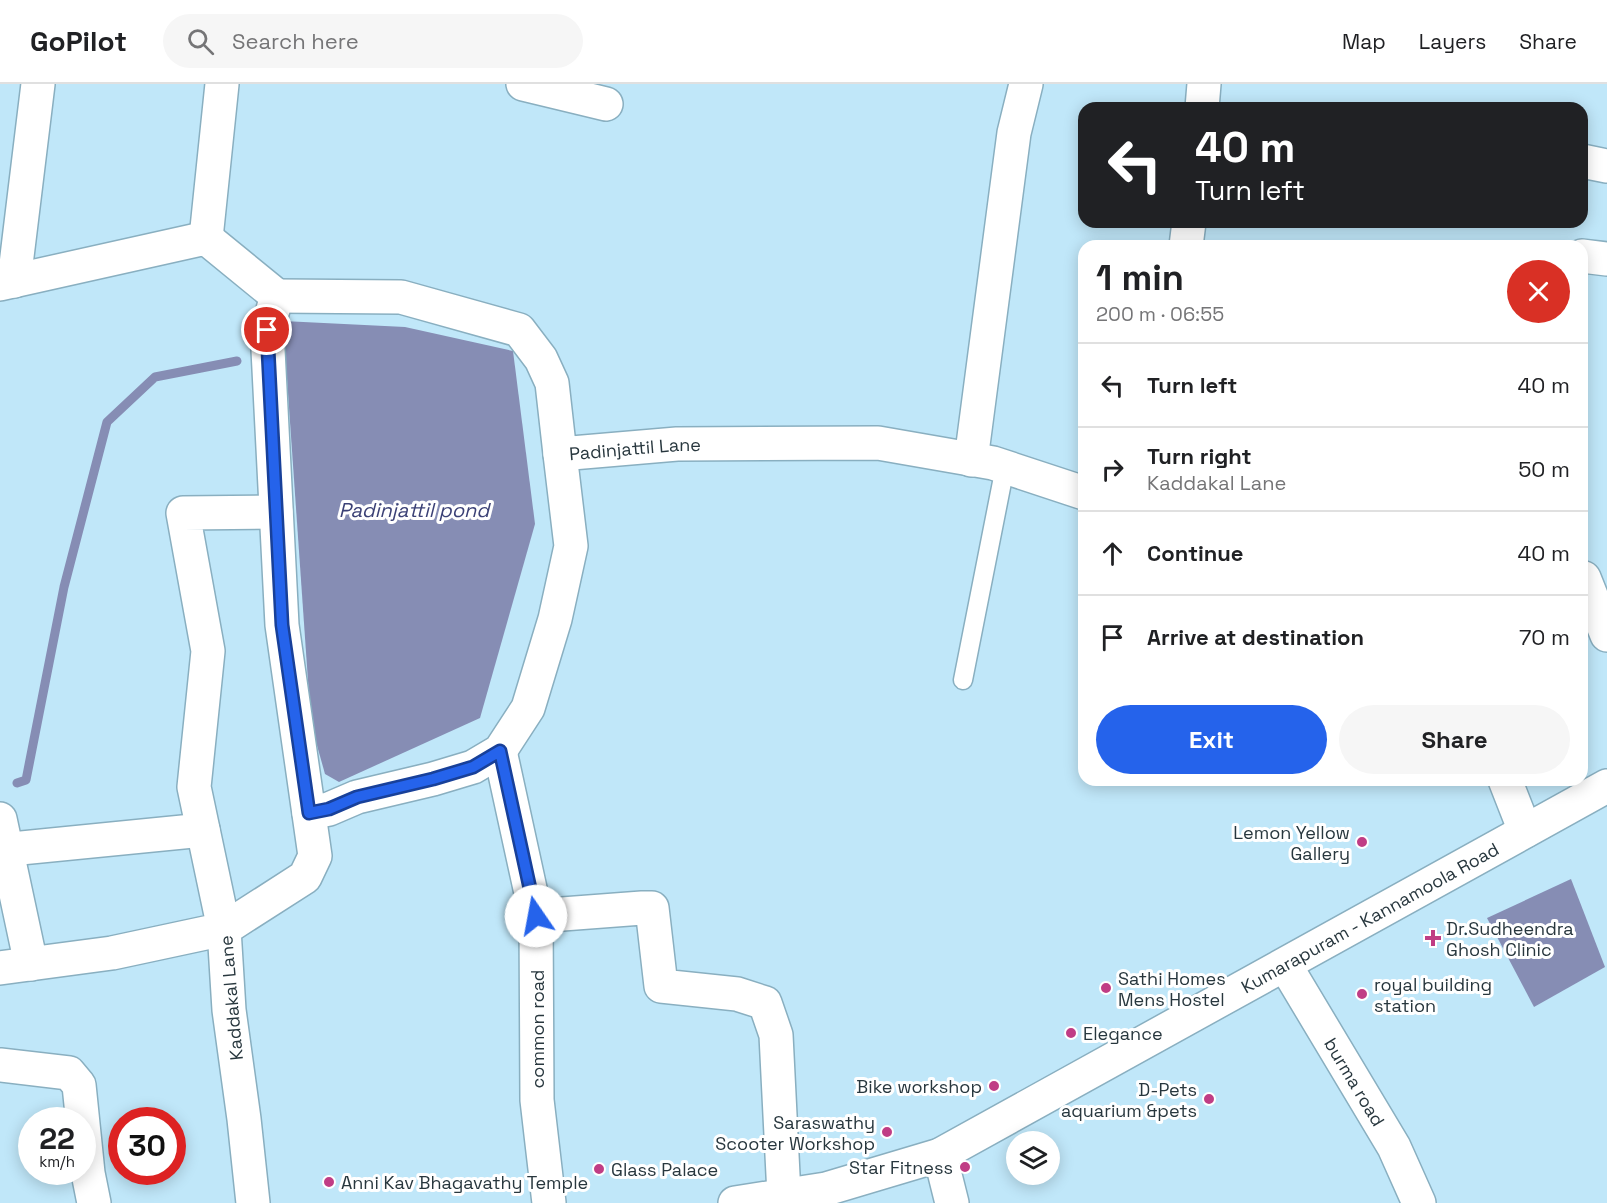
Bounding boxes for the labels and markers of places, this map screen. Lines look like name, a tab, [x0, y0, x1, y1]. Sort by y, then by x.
pin	[241, 304, 292, 355]
place label: Lemon Yellow Gallery	[1233, 821, 1350, 865]
marker: Lemon Yellow Gallery	[1355, 835, 1369, 849]
place label: Dr.Sudheendra Ghosh Clinic	[1446, 917, 1574, 961]
marker: Dr.Sudheendra Ghosh Clinic	[1424, 929, 1442, 947]
place label: Sathi Homes Mens Hostel	[1118, 967, 1226, 1011]
place label: royal building station	[1374, 973, 1492, 1017]
marker: Sathi Homes Mens Hostel	[1099, 981, 1113, 995]
marker: royal building station	[1355, 987, 1369, 1001]
place label: Elegance	[1083, 1022, 1163, 1045]
marker: Elegance	[1064, 1026, 1078, 1040]
place label: Bike workshop	[856, 1075, 982, 1098]
place label: D-Pets aquarium &pets	[1061, 1078, 1197, 1122]
marker: Bike workshop	[987, 1079, 1001, 1093]
marker: D-Pets aquarium &pets	[1202, 1092, 1216, 1106]
place label: Saraswathy Scooter Workshop	[715, 1111, 875, 1155]
marker: Saraswathy Scooter Workshop	[880, 1125, 894, 1139]
place label: Star Fitness	[849, 1156, 953, 1179]
place label: Glass Palace	[611, 1158, 718, 1181]
marker: Star Fitness	[958, 1160, 972, 1174]
marker: Glass Palace	[592, 1162, 606, 1176]
place label: Anni Kav Bhagavathy Temple	[341, 1171, 588, 1194]
marker: Anni Kav Bhagavathy Temple	[322, 1175, 336, 1189]

